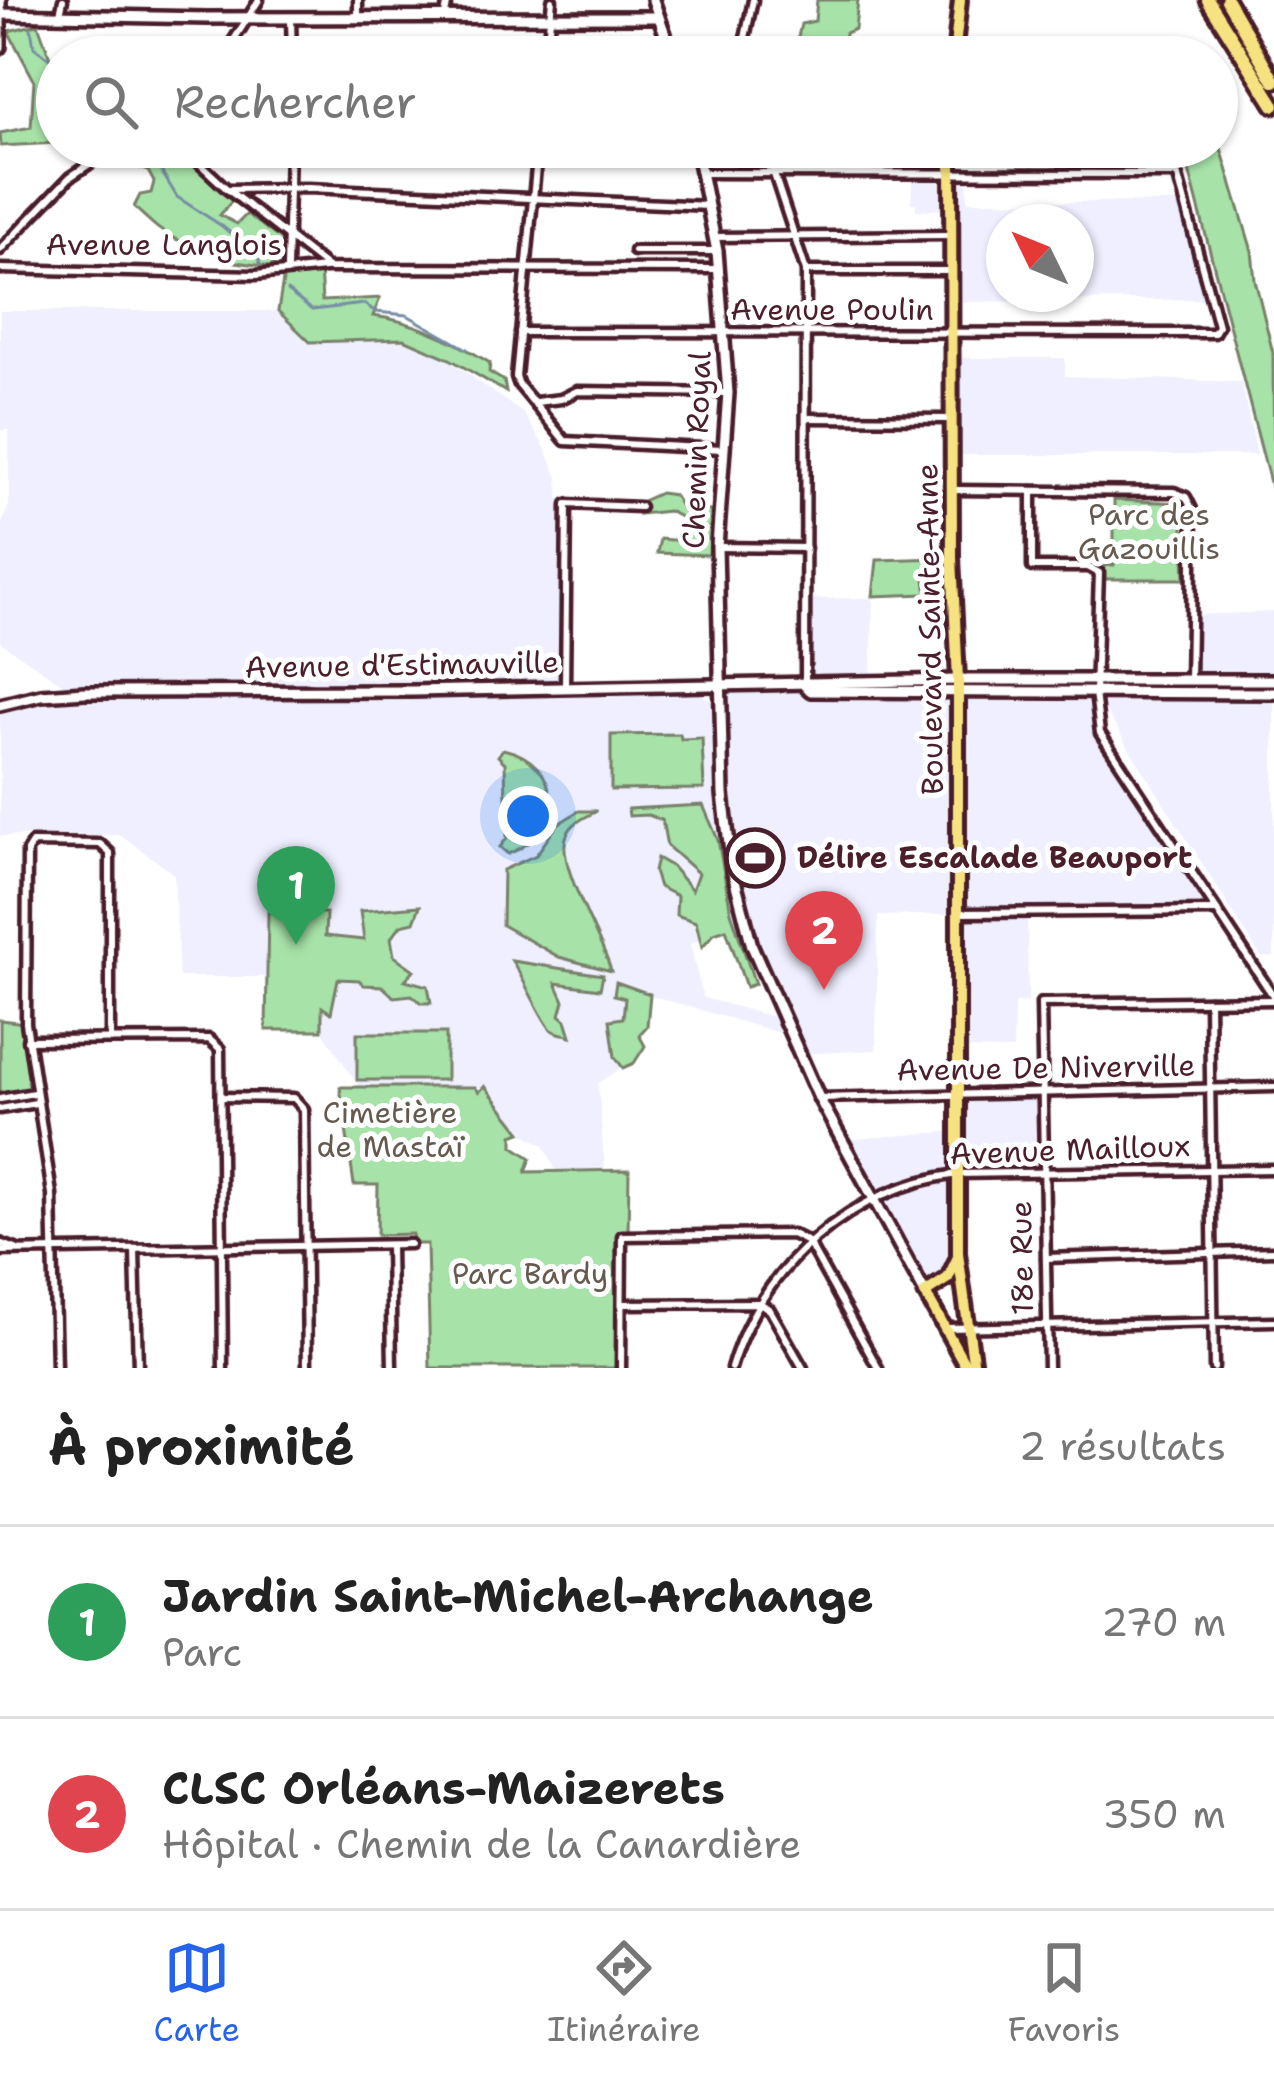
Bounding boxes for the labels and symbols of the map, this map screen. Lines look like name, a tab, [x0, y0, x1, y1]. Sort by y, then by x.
north arrow	[986, 204, 1094, 312]
street label: Avenue Langlois	[46, 224, 282, 265]
street label: Avenue Poulin	[730, 289, 934, 330]
street label: Chemin Royal	[673, 350, 720, 550]
street label: Boulevard Sainte-Anne	[906, 463, 953, 795]
park label: Parc des Gazouillis	[1078, 494, 1220, 569]
street label: Avenue d'Estimauville	[244, 641, 560, 688]
your location	[498, 786, 558, 846]
sports icon: Délire Escalade Beauport	[724, 827, 786, 889]
place label: Délire Escalade Beauport	[797, 837, 1192, 878]
pin: 1	[257, 846, 335, 945]
pin: 2	[785, 891, 863, 990]
street label: Avenue De Niverville	[896, 1044, 1196, 1091]
park label: Cimetière de Mastaï	[316, 1092, 465, 1167]
street label: Avenue Mailloux	[949, 1125, 1191, 1174]
street label: 18e Rue	[1000, 1200, 1043, 1316]
park label: Parc Bardy	[452, 1253, 608, 1294]

